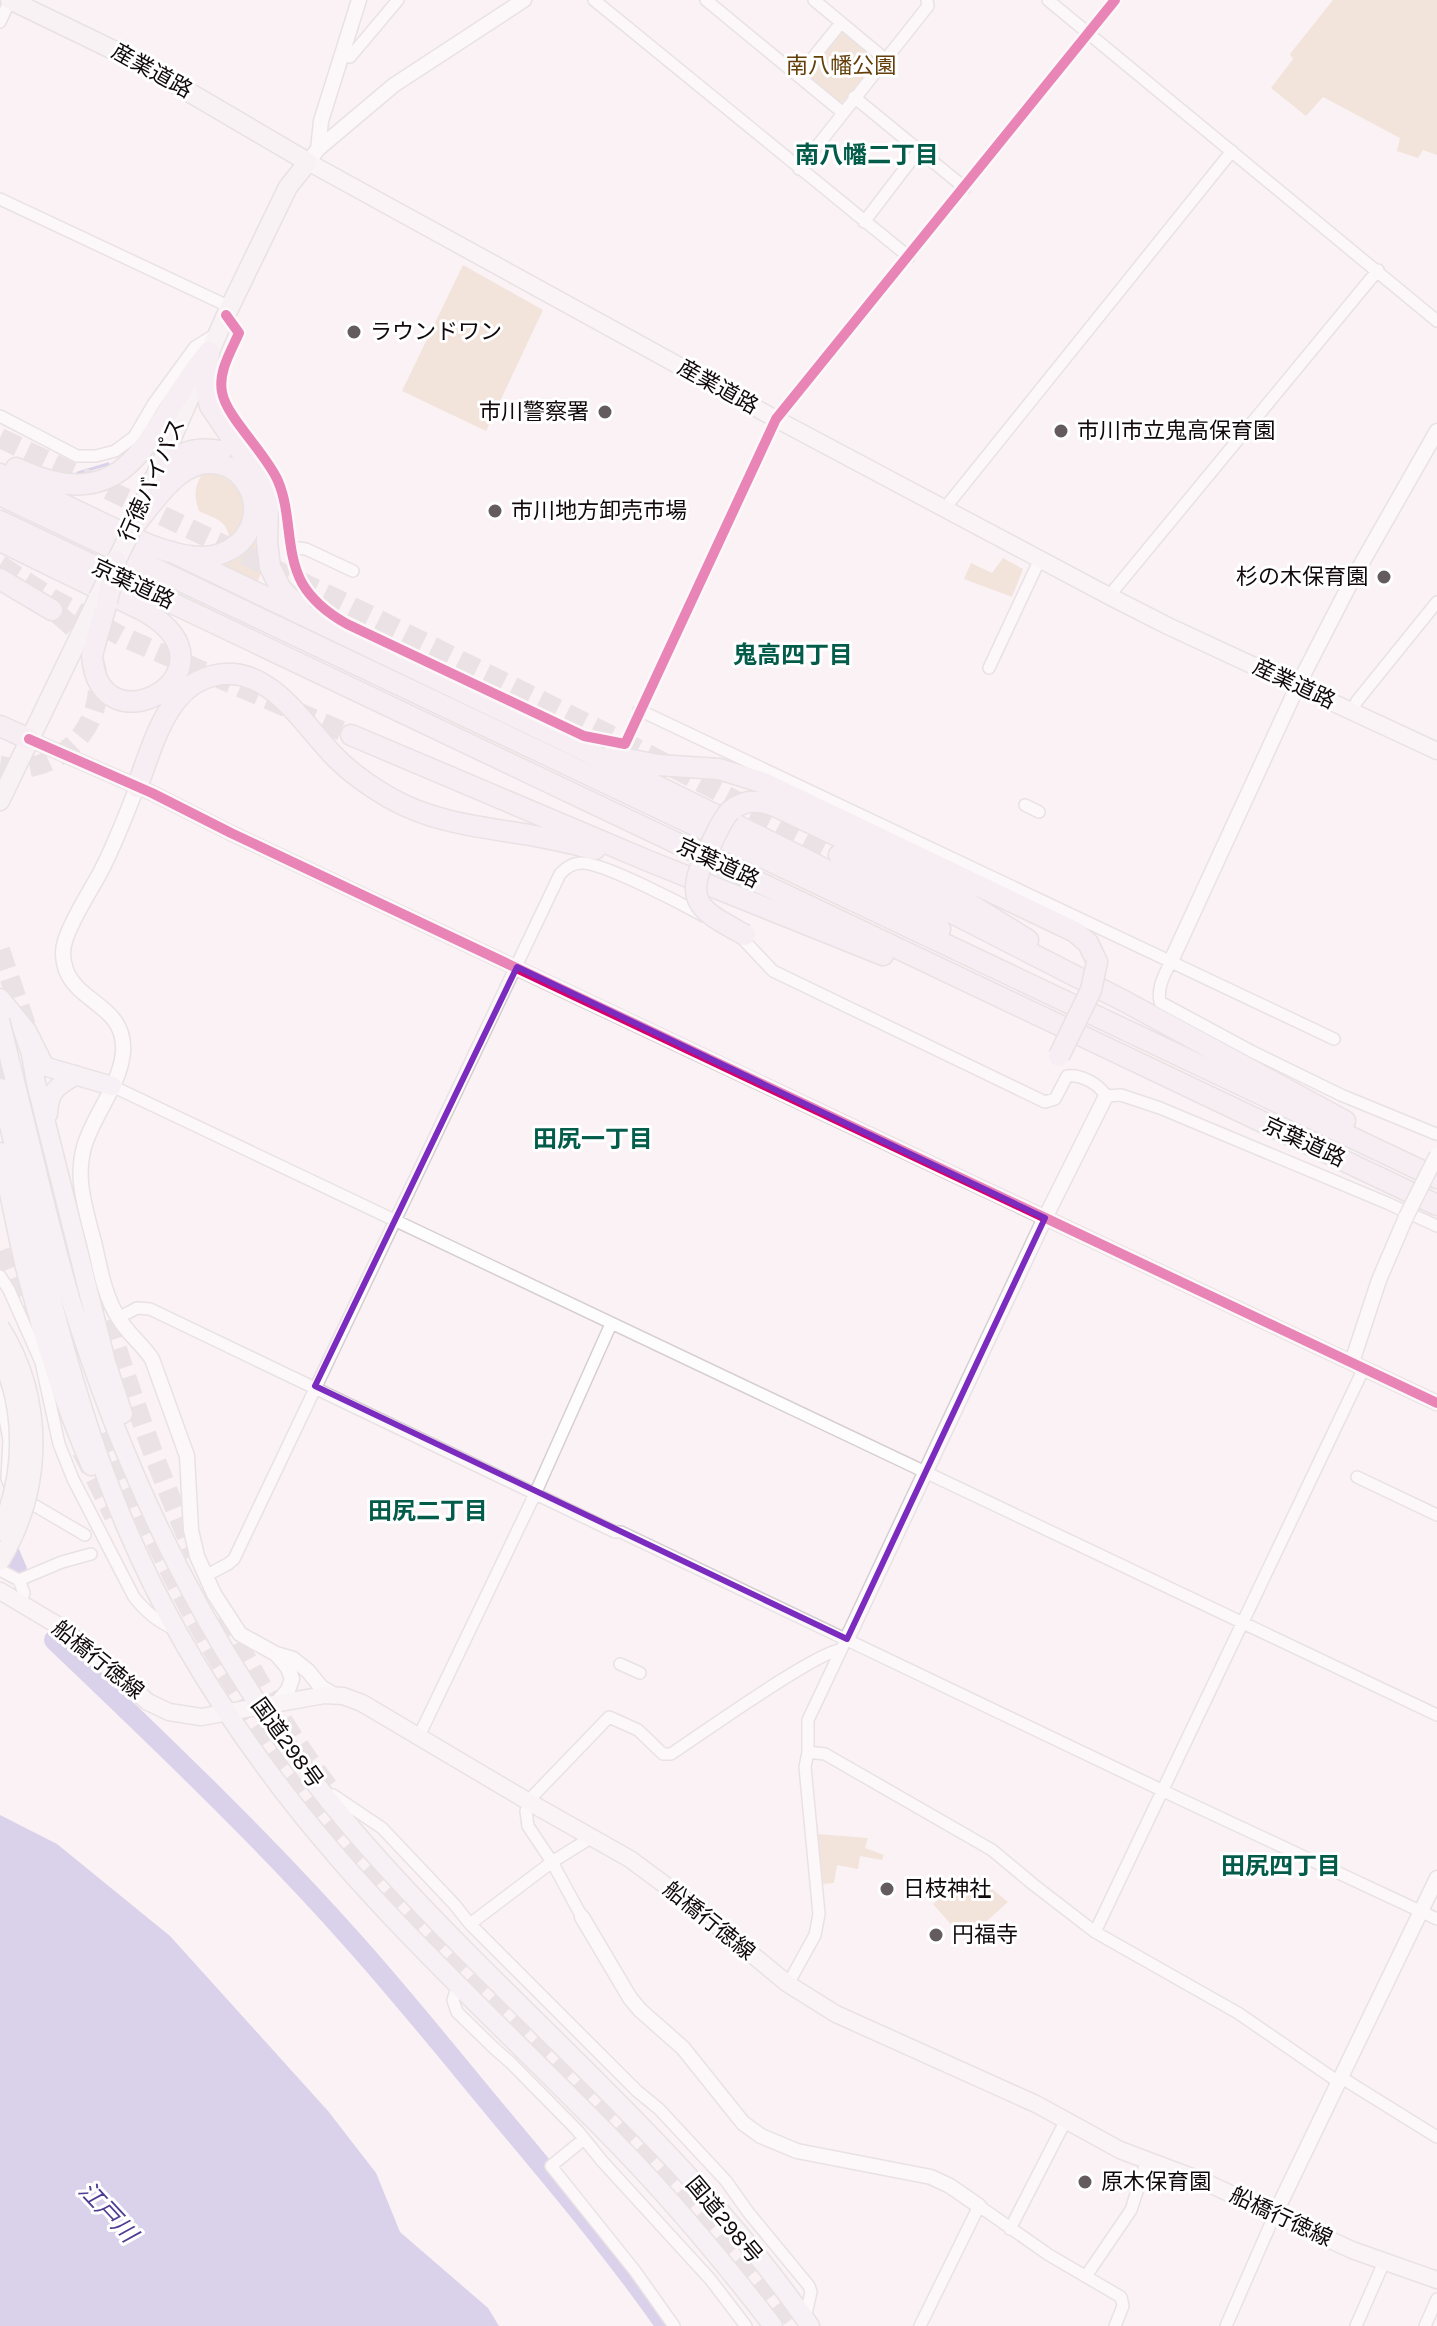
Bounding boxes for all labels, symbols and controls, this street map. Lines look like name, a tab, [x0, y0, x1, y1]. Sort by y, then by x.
street label: 産業道路	[107, 38, 197, 104]
park label: 南八幡公園	[786, 53, 896, 79]
district label: 南八幡二丁目	[795, 141, 939, 169]
place label: ラウンドワン	[370, 319, 502, 345]
marker: ラウンドワン	[345, 323, 363, 341]
street label: 産業道路	[673, 354, 763, 420]
place label: 市川警察署	[479, 399, 589, 425]
marker: 市川警察署	[596, 403, 614, 421]
street label: 行徳バイパス	[113, 415, 191, 545]
place label: 市川市立鬼高保育園	[1077, 418, 1275, 444]
marker: 市川市立鬼高保育園	[1052, 422, 1070, 440]
place label: 市川地方卸売市場	[511, 498, 687, 524]
marker: 市川地方卸売市場	[486, 502, 504, 520]
street label: 京葉道路	[88, 554, 178, 614]
place label: 杉の木保育園	[1236, 564, 1368, 590]
marker: 杉の木保育園	[1375, 568, 1393, 586]
district label: 鬼高四丁目	[733, 641, 853, 669]
street label: 産業道路	[1249, 654, 1339, 714]
street label: 京葉道路	[673, 833, 763, 893]
street label: 京葉道路	[1259, 1112, 1349, 1172]
district label: 田尻一丁目	[533, 1125, 653, 1153]
district label: 田尻二丁目	[368, 1497, 488, 1525]
street label: 船橋行徳線	[47, 1615, 149, 1705]
street label: 国道298号	[246, 1693, 328, 1793]
district label: 田尻四丁目	[1221, 1852, 1341, 1880]
street label: 船橋行徳線	[658, 1876, 760, 1966]
place label: 日枝神社	[903, 1876, 991, 1902]
marker: 日枝神社	[878, 1880, 896, 1898]
place label: 円福寺	[952, 1922, 1018, 1948]
marker: 円福寺	[927, 1926, 945, 1944]
place label: 原木保育園	[1101, 2169, 1211, 2195]
street label: 国道298号	[680, 2171, 768, 2269]
marker: 原木保育園	[1076, 2173, 1094, 2191]
water label: 江戸川	[73, 2176, 145, 2250]
street label: 船橋行徳線	[1226, 2182, 1336, 2252]

